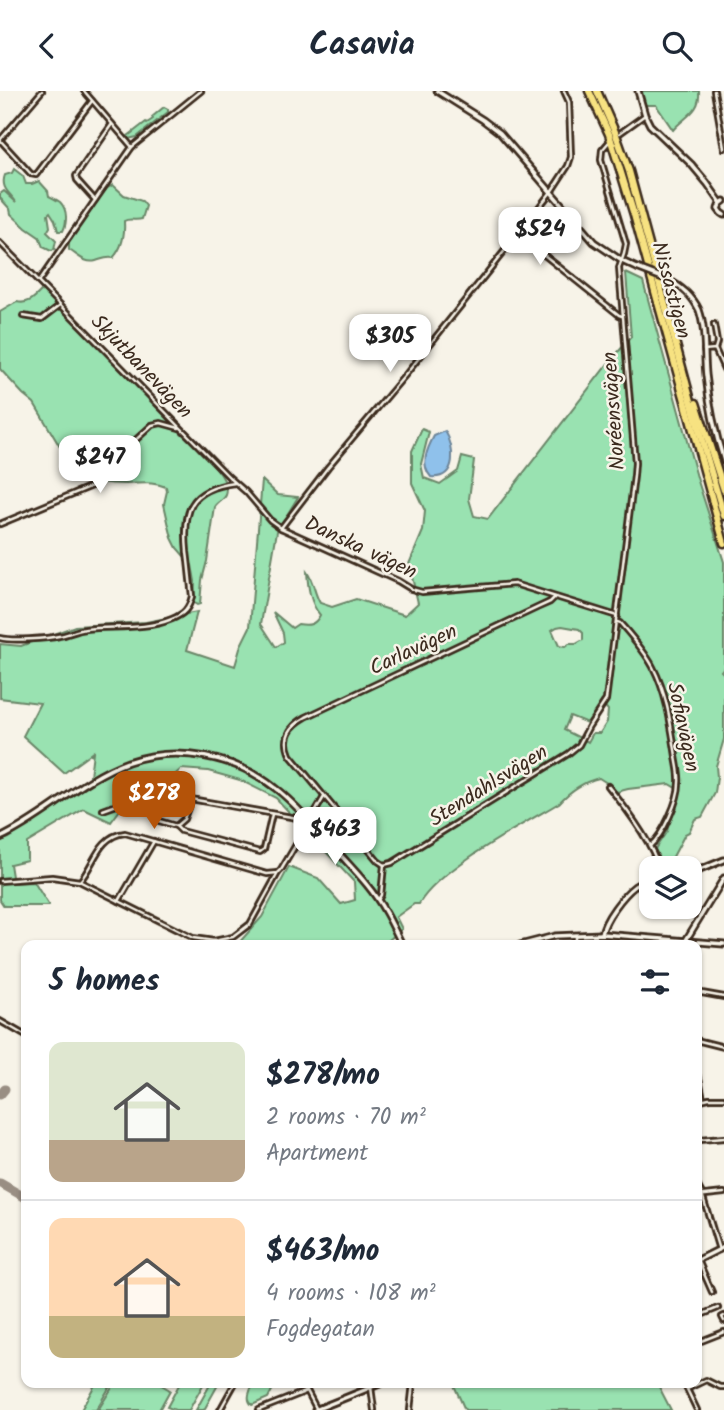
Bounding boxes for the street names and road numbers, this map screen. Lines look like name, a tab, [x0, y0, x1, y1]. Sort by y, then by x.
street label: Nissastigen	[642, 238, 699, 343]
street label: Skjutbanevägen	[82, 307, 200, 427]
street label: Noréensvägen	[594, 350, 635, 471]
street label: Danska vägen	[299, 508, 422, 589]
street label: Carlavägen	[364, 616, 463, 685]
street label: Sofiavägen	[657, 679, 708, 775]
street label: Stendahlsvägen	[423, 737, 555, 836]

